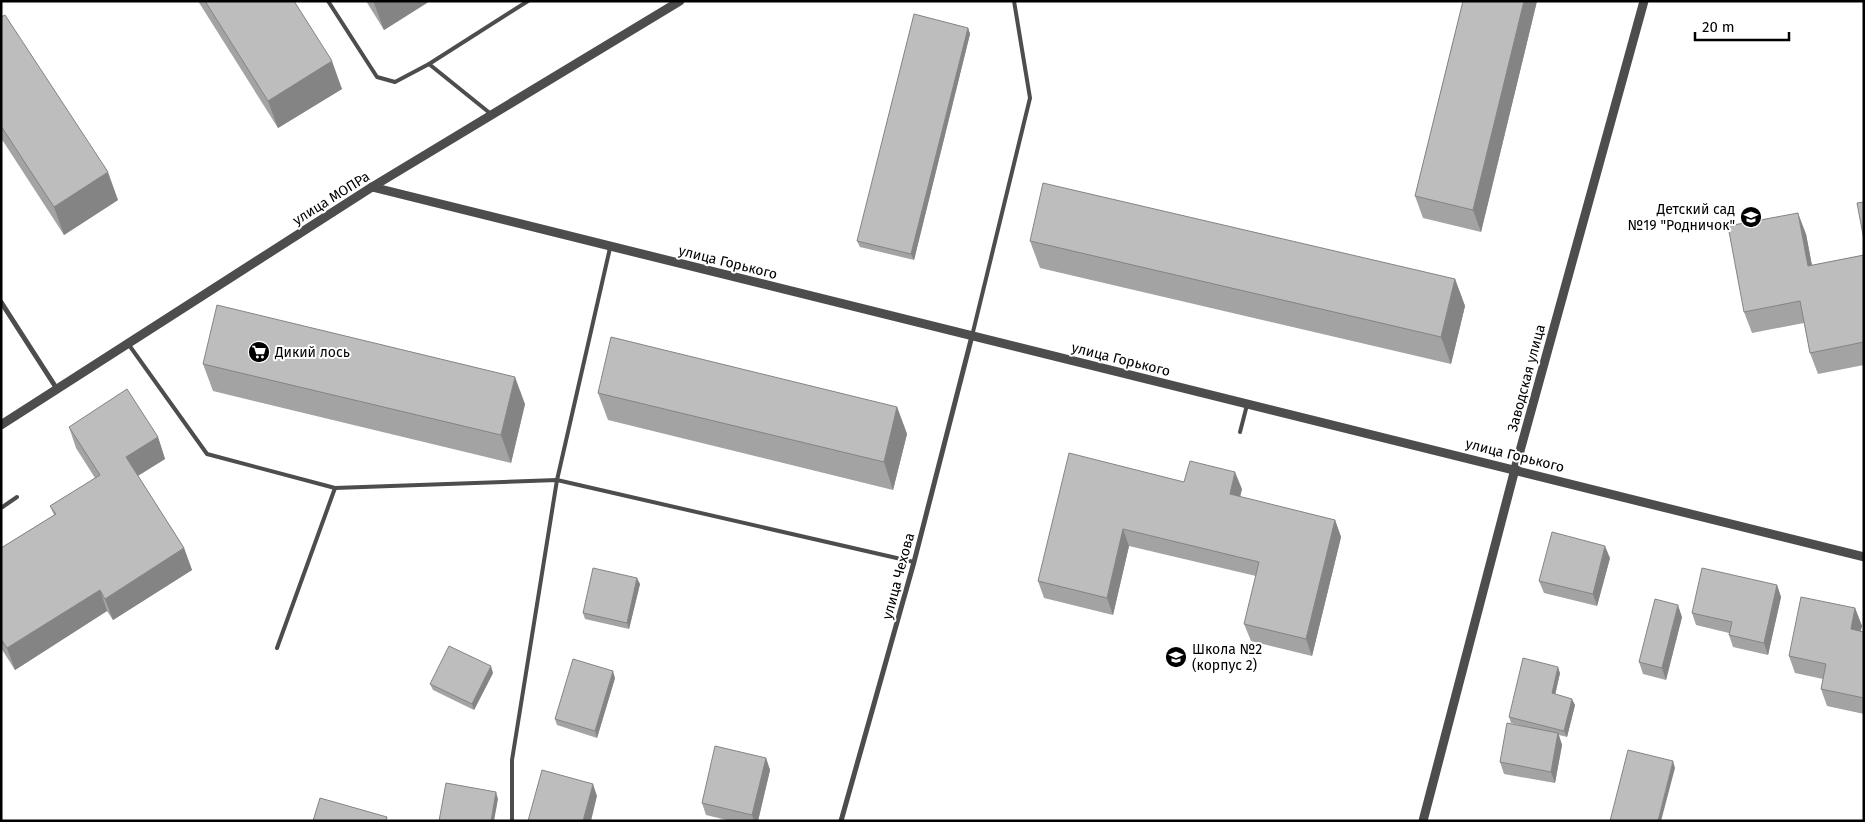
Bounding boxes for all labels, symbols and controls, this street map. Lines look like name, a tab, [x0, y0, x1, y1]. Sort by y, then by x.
scale bar	[1695, 10, 1789, 42]
text: 20 m	[1702, 18, 1735, 36]
street label: улица МОПРа	[290, 168, 373, 229]
place label: Детский сад №19 "Родничок"	[1628, 201, 1735, 234]
school or university icon: Детский сад №19 "Родничок"	[1739, 205, 1763, 229]
street label: улица Горького	[677, 242, 779, 283]
street label: Заводская улица	[1504, 323, 1549, 434]
street label: улица Горького	[1070, 339, 1172, 380]
supermarket icon: Дикий лось	[247, 340, 271, 364]
place label: Дикий лось	[274, 344, 350, 361]
street label: улица Горького	[1464, 435, 1566, 476]
street label: улица Чехова	[879, 531, 918, 621]
place label: Школа №2 (корпус 2)	[1192, 641, 1262, 674]
school or university icon: Школа №2 (корпус 2)	[1164, 645, 1188, 669]

